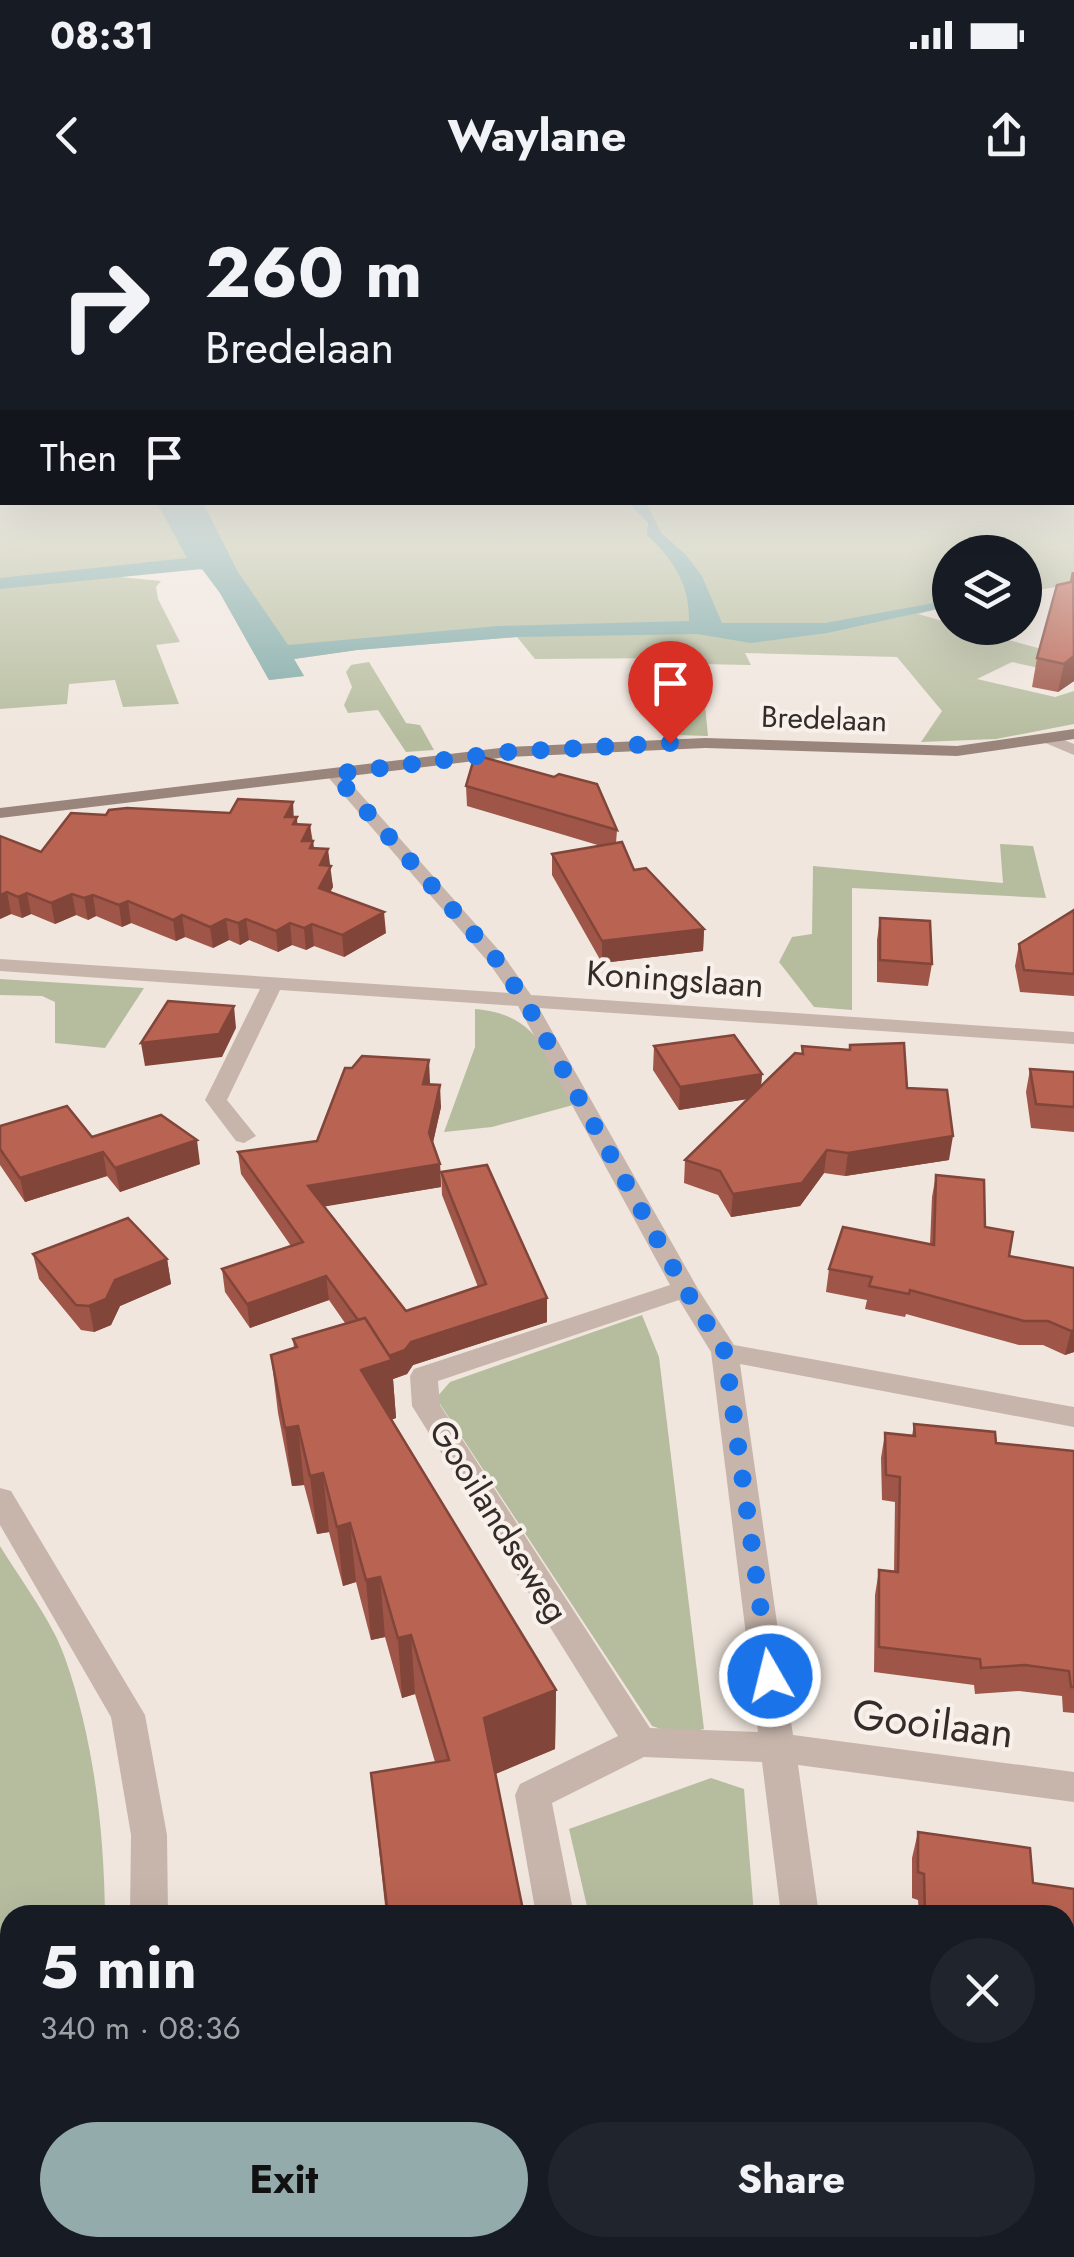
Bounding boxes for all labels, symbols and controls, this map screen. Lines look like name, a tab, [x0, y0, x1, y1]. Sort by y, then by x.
text: 08:31	[50, 8, 154, 63]
text: Waylane	[448, 103, 626, 168]
icon: back	[40, 108, 95, 163]
icon: share	[979, 108, 1034, 163]
text: 260 m	[205, 222, 423, 323]
icon: right	[40, 240, 170, 370]
text: Bredelaan	[205, 315, 394, 380]
text: Then	[40, 430, 117, 485]
icon: arrive	[137, 430, 192, 485]
map controls	[932, 535, 1042, 645]
button: layers	[932, 535, 1042, 645]
pin	[628, 641, 713, 744]
icon: arrive	[643, 656, 698, 711]
street label: Bredelaan	[760, 695, 888, 742]
street label: Koningslaan	[585, 948, 765, 1010]
street label: Gooilandseweg	[417, 1410, 581, 1632]
position arrow	[718, 1624, 822, 1728]
street label: Gooilaan	[849, 1683, 1017, 1764]
text: 5 min	[40, 1924, 197, 2011]
button: close	[930, 1938, 1035, 2043]
text: 340 m · 08:36	[40, 2005, 241, 2051]
button: Exit	[40, 2122, 528, 2237]
button: Share	[548, 2122, 1035, 2237]

